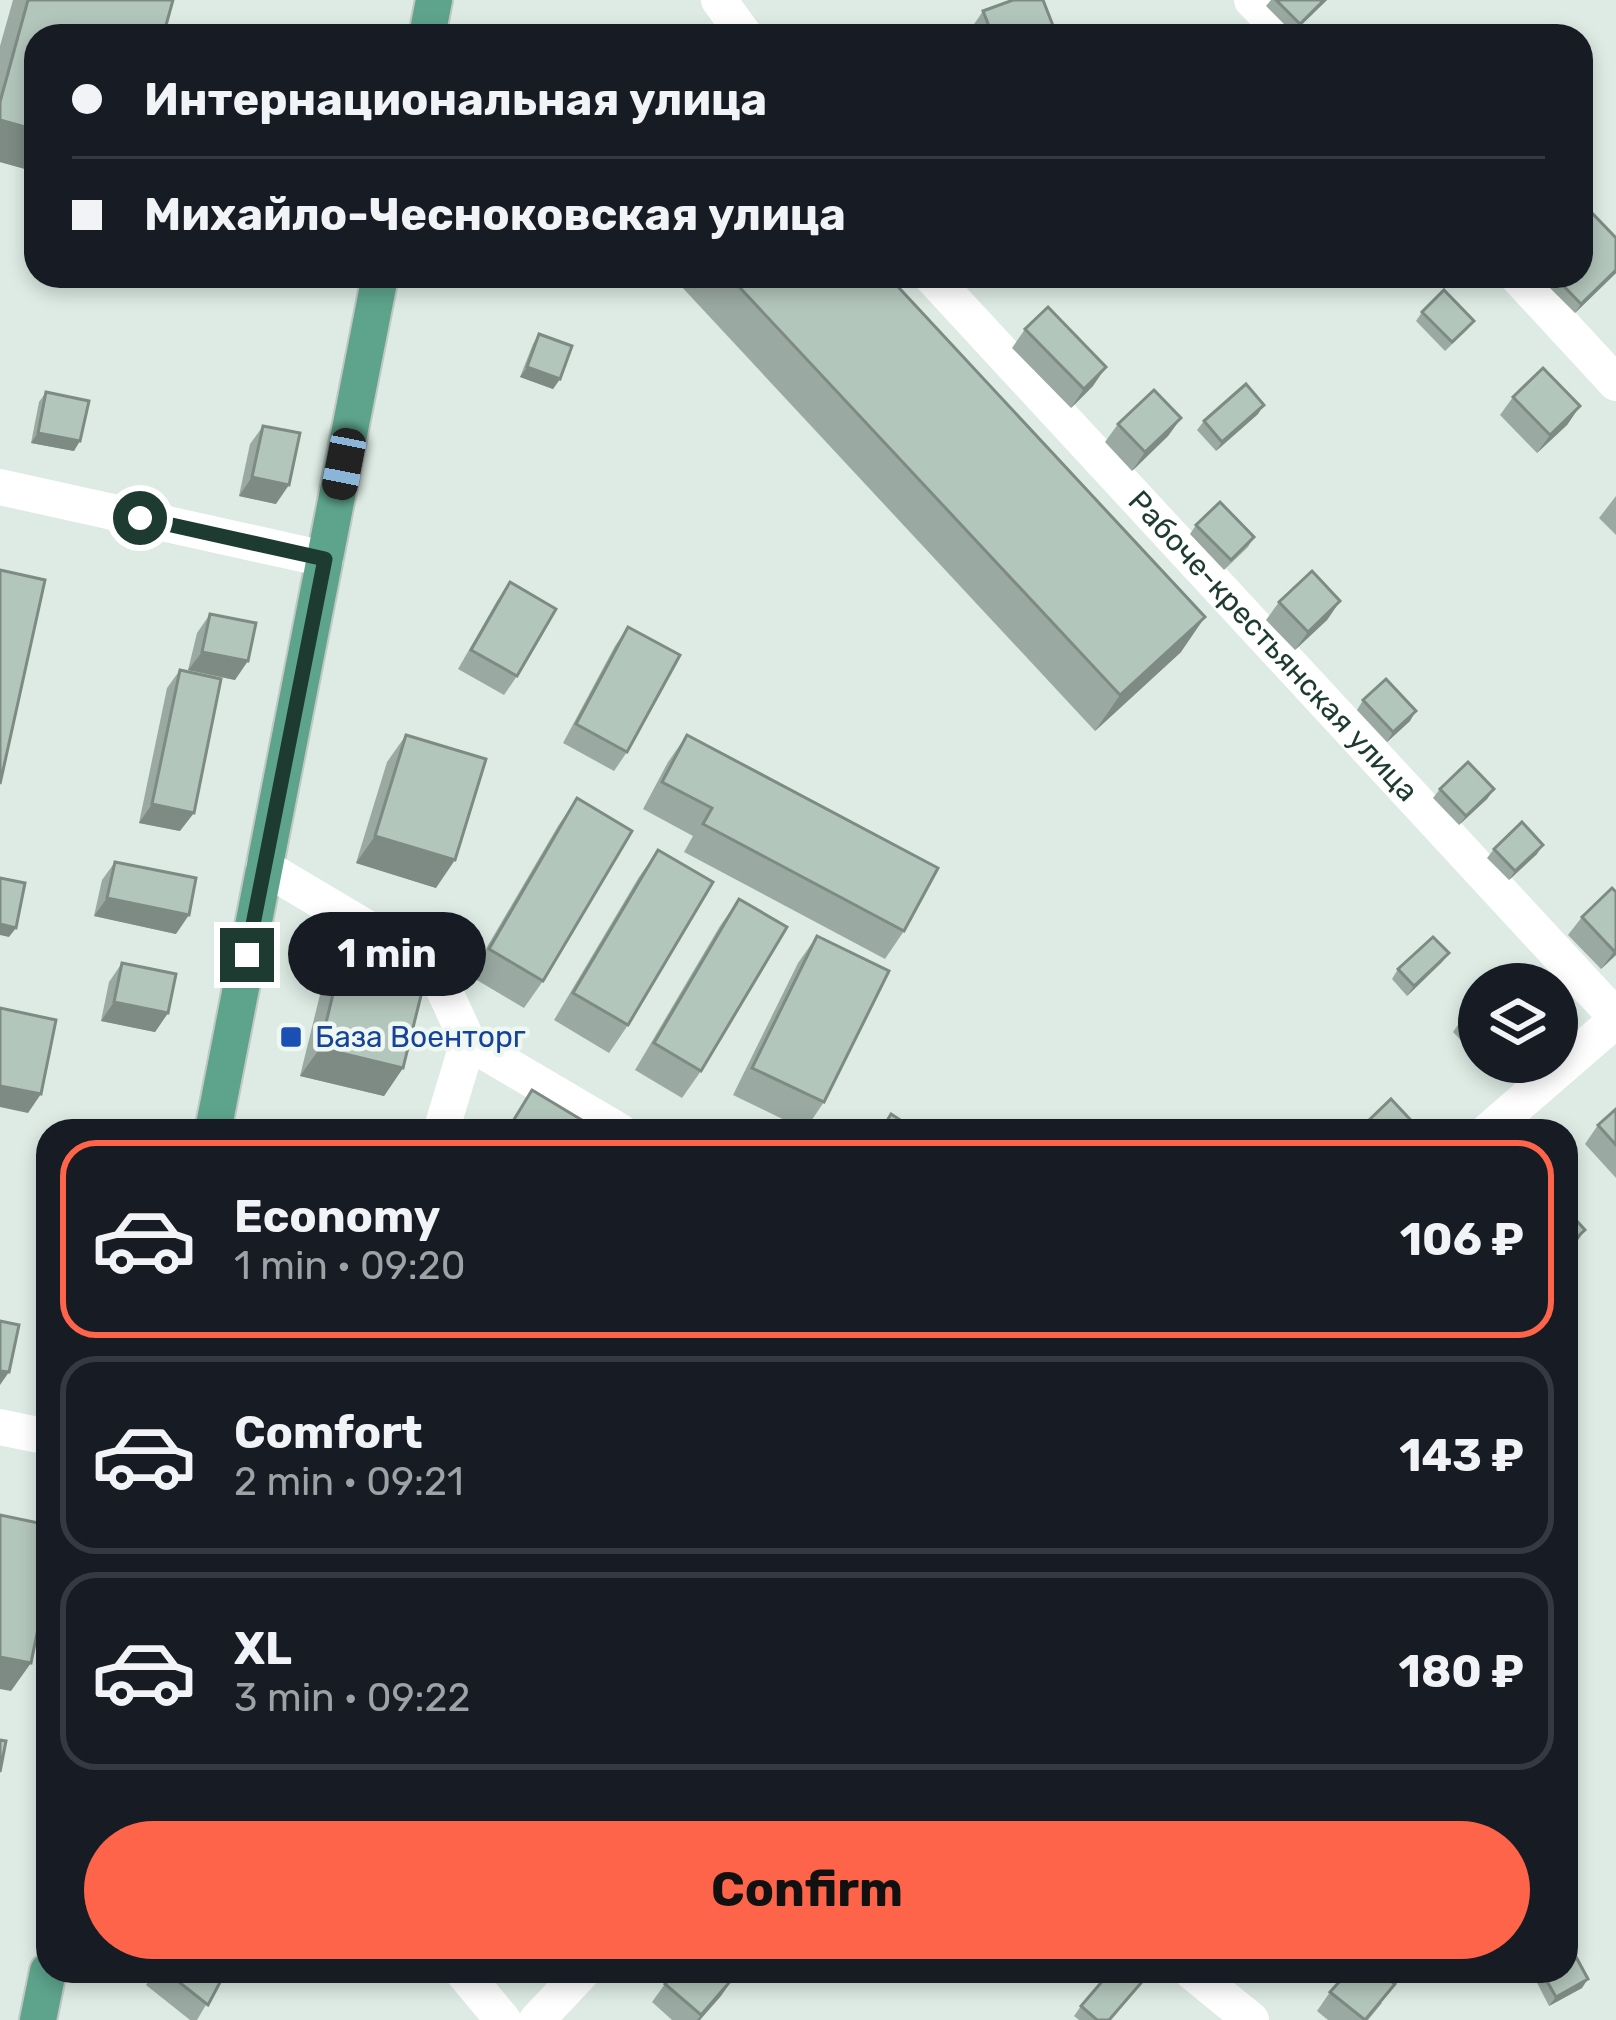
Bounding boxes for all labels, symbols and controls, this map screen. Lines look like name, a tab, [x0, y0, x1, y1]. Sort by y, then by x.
text: Интернациональная улица	[144, 73, 767, 126]
text: Михайло-Чесноковская улица	[144, 188, 846, 241]
car	[319, 425, 369, 503]
street label: Рабоче-крестьянская улица	[1121, 483, 1425, 809]
route start	[113, 491, 167, 545]
callout: 1 min	[289, 913, 487, 997]
route end	[220, 928, 274, 982]
text: 1 min	[337, 931, 437, 977]
map controls	[1458, 963, 1578, 1083]
button: layers	[1458, 963, 1578, 1083]
place label: База Военторг	[315, 1019, 526, 1055]
marker: База Военторг	[278, 1024, 304, 1050]
icon: car	[90, 1185, 198, 1293]
text: Economy	[234, 1190, 440, 1243]
text: 106 ₽	[1400, 1213, 1524, 1266]
text: 1 min · 09:20	[234, 1243, 466, 1289]
icon: car	[90, 1401, 198, 1509]
text: Comfort	[234, 1406, 423, 1459]
text: 143 ₽	[1399, 1429, 1524, 1482]
text: 2 min · 09:21	[234, 1459, 464, 1505]
icon: car	[90, 1617, 198, 1725]
text: XL	[234, 1622, 292, 1675]
text: 180 ₽	[1399, 1645, 1524, 1698]
text: 3 min · 09:22	[234, 1675, 470, 1721]
button: Confirm	[84, 1821, 1530, 1959]

